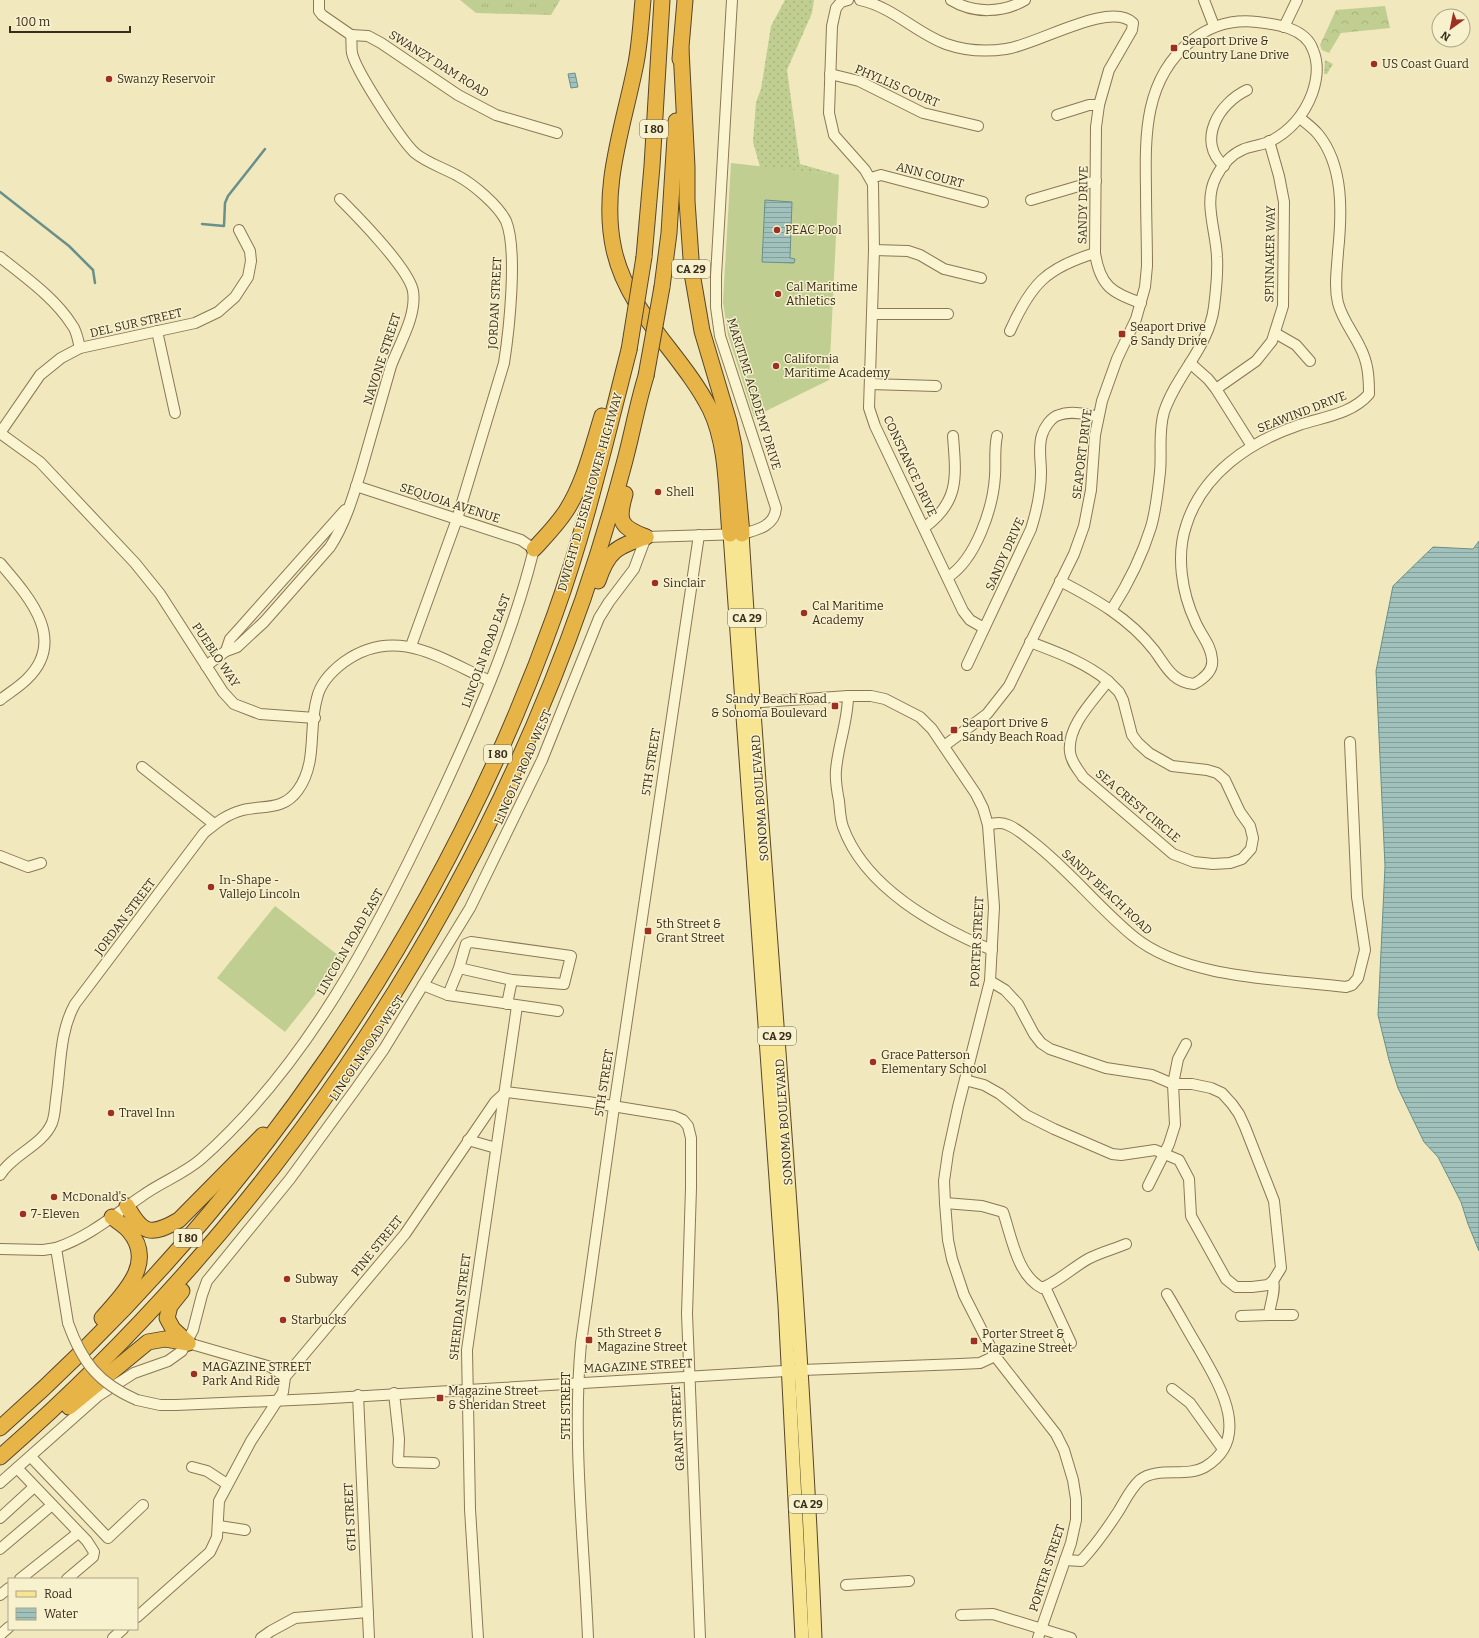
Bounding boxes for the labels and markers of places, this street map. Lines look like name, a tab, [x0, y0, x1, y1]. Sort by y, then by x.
place label: Seaport Drive & Country Lane Drive	[1182, 34, 1289, 62]
marker: Seaport Drive & Country Lane Drive	[1169, 43, 1179, 53]
place label: US Coast Guard	[1382, 57, 1469, 71]
marker: US Coast Guard	[1369, 59, 1379, 69]
place label: Swanzy Reservoir	[117, 72, 216, 86]
marker: Swanzy Reservoir	[104, 74, 114, 84]
place label: PEAC Pool	[785, 223, 842, 237]
marker: PEAC Pool	[772, 225, 782, 235]
place label: Cal Maritime Athletics	[786, 280, 858, 308]
marker: Cal Maritime Athletics	[773, 289, 783, 299]
place label: Seaport Drive & Sandy Drive	[1130, 320, 1207, 348]
marker: Seaport Drive & Sandy Drive	[1117, 329, 1127, 339]
place label: California Maritime Academy	[784, 352, 891, 380]
marker: California Maritime Academy	[771, 361, 781, 371]
place label: Shell	[666, 485, 695, 499]
marker: Shell	[653, 487, 663, 497]
place label: Sinclair	[663, 576, 706, 590]
marker: Sinclair	[650, 578, 660, 588]
place label: Cal Maritime Academy	[812, 599, 884, 627]
marker: Cal Maritime Academy	[799, 608, 809, 618]
place label: Sandy Beach Road & Sonoma Boulevard	[711, 692, 827, 720]
marker: Sandy Beach Road & Sonoma Boulevard	[830, 701, 840, 711]
place label: Seaport Drive & Sandy Beach Road	[962, 716, 1064, 744]
marker: Seaport Drive & Sandy Beach Road	[949, 725, 959, 735]
place label: In-Shape - Vallejo Lincoln	[219, 873, 301, 901]
marker: In-Shape - Vallejo Lincoln	[206, 882, 216, 892]
place label: 5th Street & Grant Street	[656, 917, 725, 945]
marker: 5th Street & Grant Street	[643, 926, 653, 936]
place label: Grace Patterson Elementary School	[881, 1048, 987, 1076]
marker: Grace Patterson Elementary School	[868, 1057, 878, 1067]
place label: Travel Inn	[119, 1106, 175, 1120]
marker: Travel Inn	[106, 1108, 116, 1118]
place label: McDonald's	[62, 1190, 127, 1204]
marker: McDonald's	[49, 1192, 59, 1202]
place label: 7-Eleven	[31, 1207, 80, 1221]
marker: 7-Eleven	[18, 1209, 28, 1219]
place label: Subway	[295, 1272, 339, 1286]
marker: Subway	[282, 1274, 292, 1284]
place label: Starbucks	[291, 1313, 347, 1327]
marker: Starbucks	[278, 1315, 288, 1325]
place label: 5th Street & Magazine Street	[597, 1326, 688, 1354]
place label: Porter Street & Magazine Street	[982, 1327, 1073, 1355]
marker: 5th Street & Magazine Street	[584, 1335, 594, 1345]
marker: Porter Street & Magazine Street	[969, 1336, 979, 1346]
place label: MAGAZINE STREET Park And Ride	[202, 1360, 311, 1388]
marker: MAGAZINE STREET Park And Ride	[189, 1369, 199, 1379]
place label: Magazine Street & Sheridan Street	[448, 1384, 547, 1412]
marker: Magazine Street & Sheridan Street	[435, 1393, 445, 1403]

